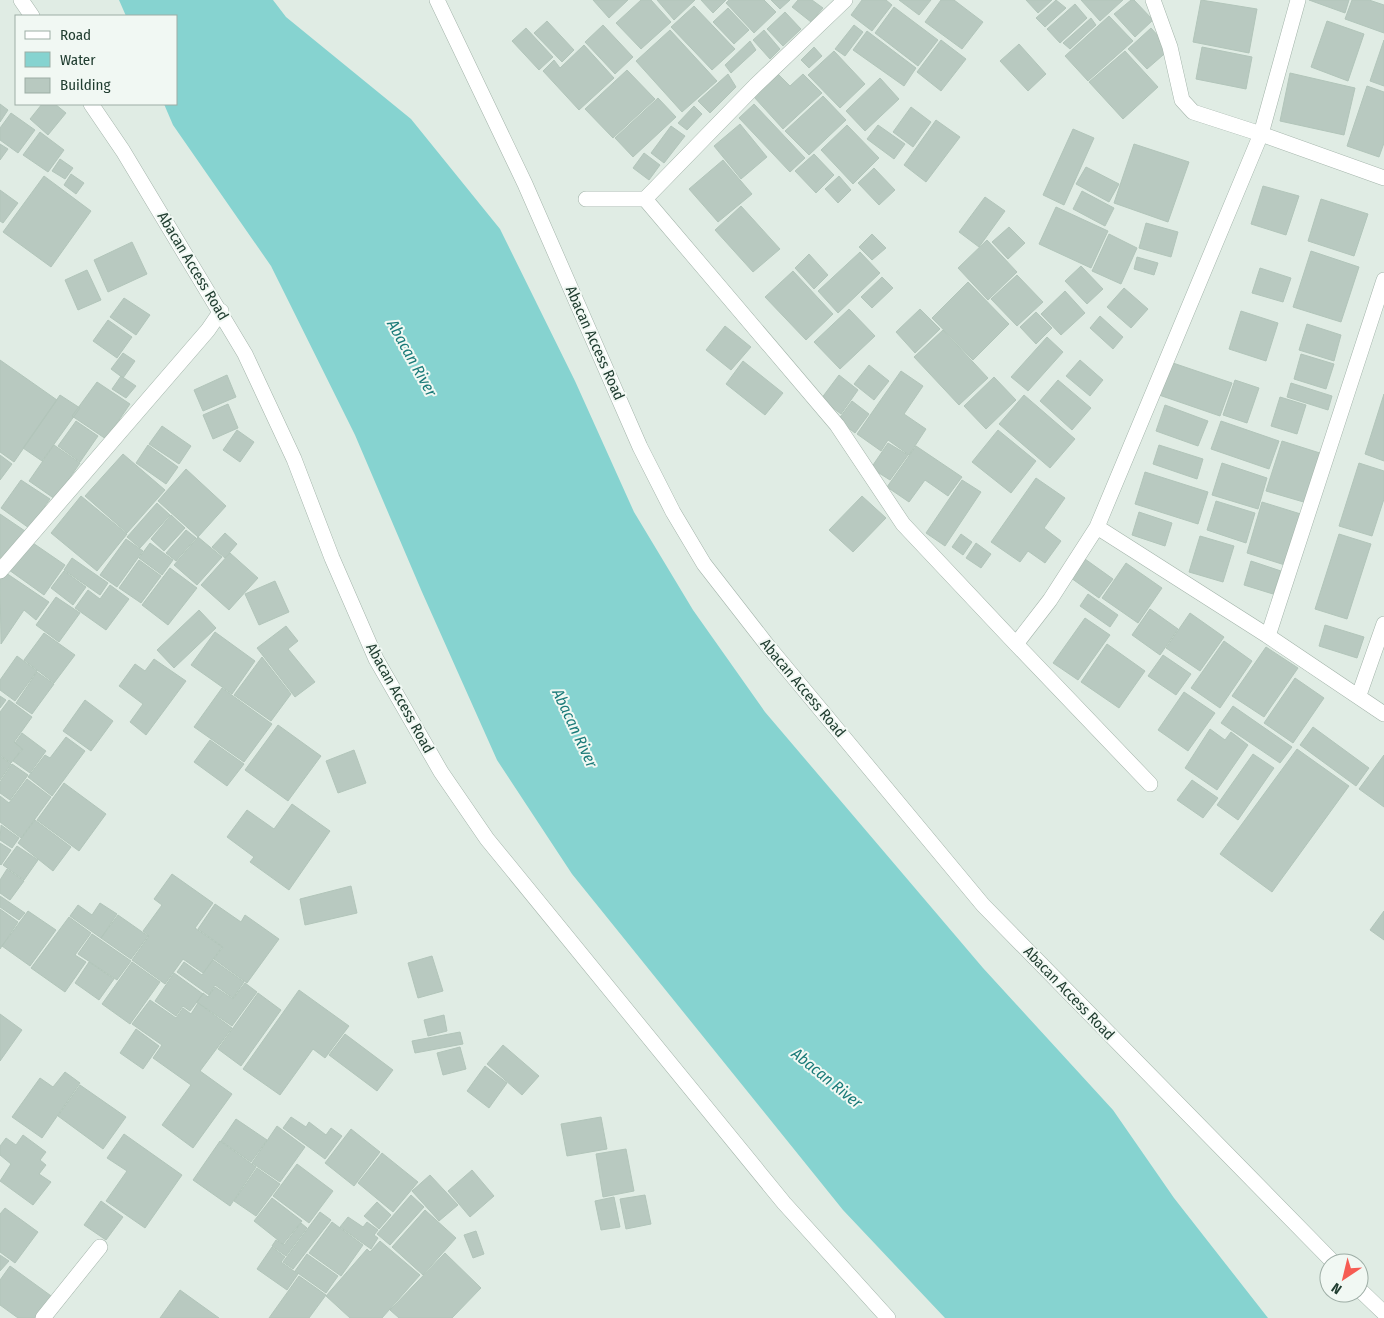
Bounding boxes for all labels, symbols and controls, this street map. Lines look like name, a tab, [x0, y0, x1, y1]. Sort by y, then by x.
legend	[15, 15, 178, 105]
text: Road	[60, 26, 91, 44]
text: Water	[60, 51, 96, 69]
text: Building	[60, 76, 111, 94]
street label: Abacan Access Road	[154, 209, 232, 323]
street label: Abacan Access Road	[562, 283, 628, 403]
water label: Abacan River	[383, 315, 441, 400]
street label: Abacan Access Road	[757, 635, 849, 741]
street label: Abacan Access Road	[362, 640, 438, 756]
water label: Abacan River	[548, 685, 602, 771]
street label: Abacan Access Road	[1020, 943, 1118, 1043]
water label: Abacan River	[787, 1043, 866, 1112]
north arrow	[1319, 1253, 1369, 1303]
text: N	[1329, 1279, 1345, 1298]

